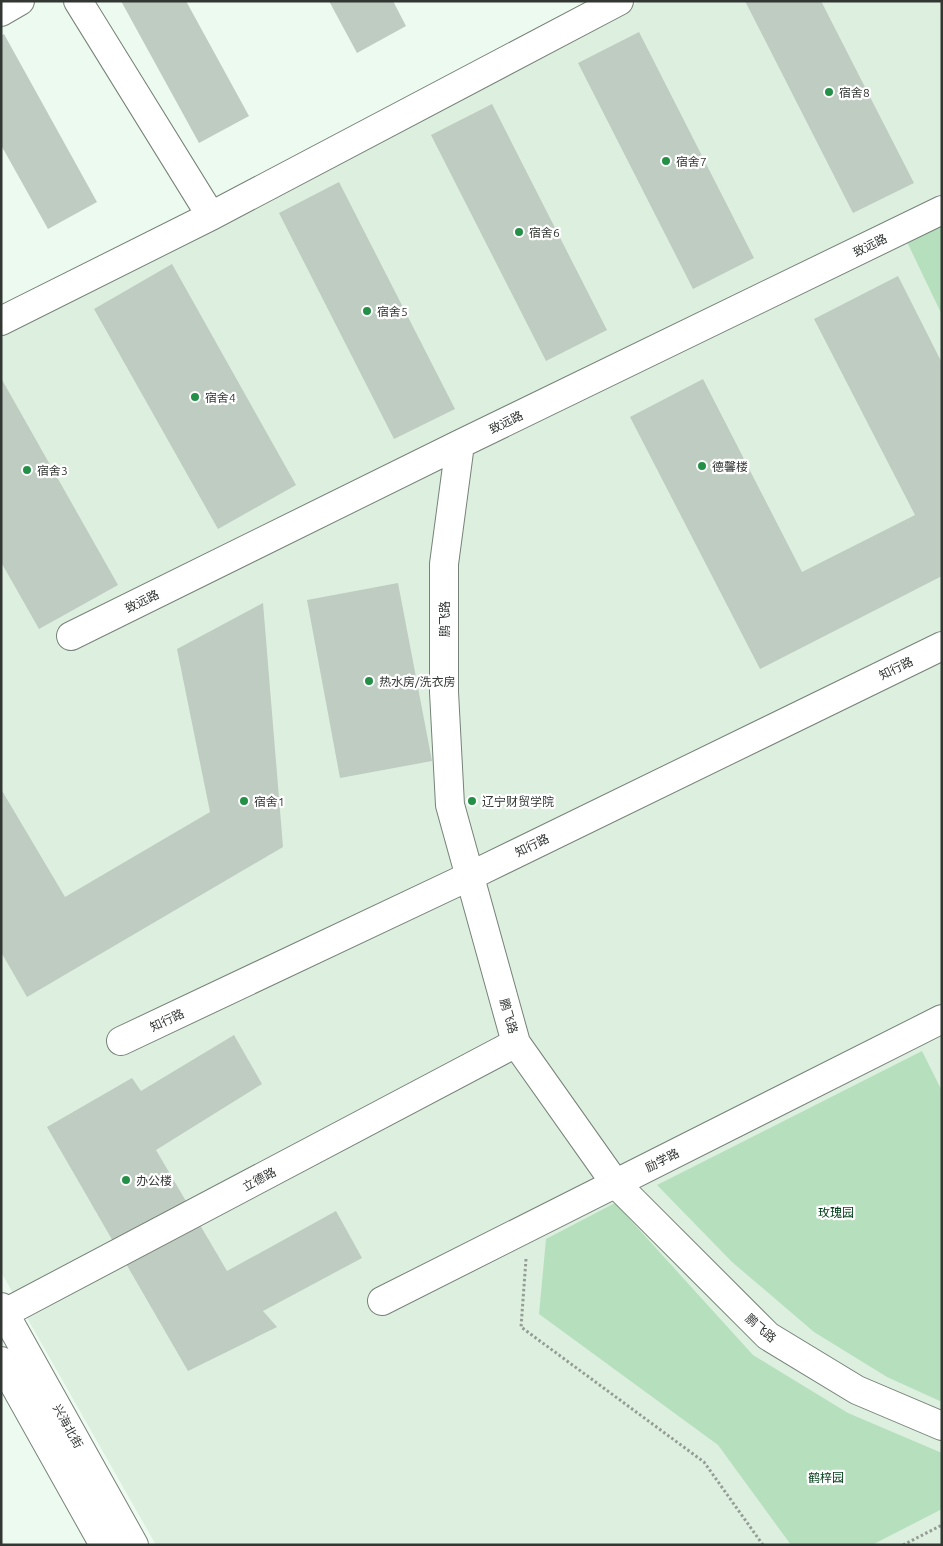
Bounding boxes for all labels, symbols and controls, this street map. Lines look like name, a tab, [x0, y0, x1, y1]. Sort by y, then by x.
marker: 宿舍8	[823, 86, 835, 98]
place label: 宿舍8	[839, 86, 870, 99]
marker: 宿舍7	[660, 155, 672, 167]
place label: 宿舍7	[676, 155, 707, 168]
marker: 宿舍6	[513, 226, 525, 238]
place label: 宿舍6	[529, 226, 560, 239]
street label: 致远路	[851, 231, 889, 259]
marker: 宿舍5	[361, 305, 373, 317]
place label: 宿舍5	[377, 305, 408, 318]
marker: 宿舍4	[189, 391, 201, 403]
place label: 宿舍4	[205, 391, 236, 404]
street label: 致远路	[487, 408, 525, 436]
marker: 德馨楼	[696, 460, 708, 472]
place label: 德馨楼	[712, 460, 748, 473]
marker: 宿舍3	[21, 464, 33, 476]
place label: 宿舍3	[37, 464, 68, 477]
street label: 致远路	[123, 587, 161, 615]
street label: 鹏飞路	[438, 601, 451, 637]
street label: 知行路	[877, 654, 915, 682]
marker: 热水房/洗衣房	[363, 675, 375, 687]
place label: 热水房/洗衣房	[379, 675, 455, 688]
marker: 宿舍1	[238, 795, 250, 807]
place label: 宿舍1	[254, 795, 285, 808]
marker: 辽宁财贸学院	[466, 795, 478, 807]
place label: 辽宁财贸学院	[482, 795, 554, 808]
street label: 知行路	[513, 831, 551, 859]
street label: 鹏飞路	[498, 997, 520, 1035]
street label: 知行路	[148, 1006, 186, 1034]
street label: 励学路	[643, 1146, 681, 1174]
street label: 立德路	[240, 1165, 278, 1193]
marker: 办公楼	[120, 1174, 132, 1186]
place label: 办公楼	[136, 1174, 172, 1187]
park label: 玫瑰园	[818, 1206, 854, 1219]
street label: 鹏飞路	[743, 1311, 779, 1345]
street label: 兴海北街	[51, 1402, 85, 1450]
park label: 鹤梓园	[808, 1471, 844, 1484]

